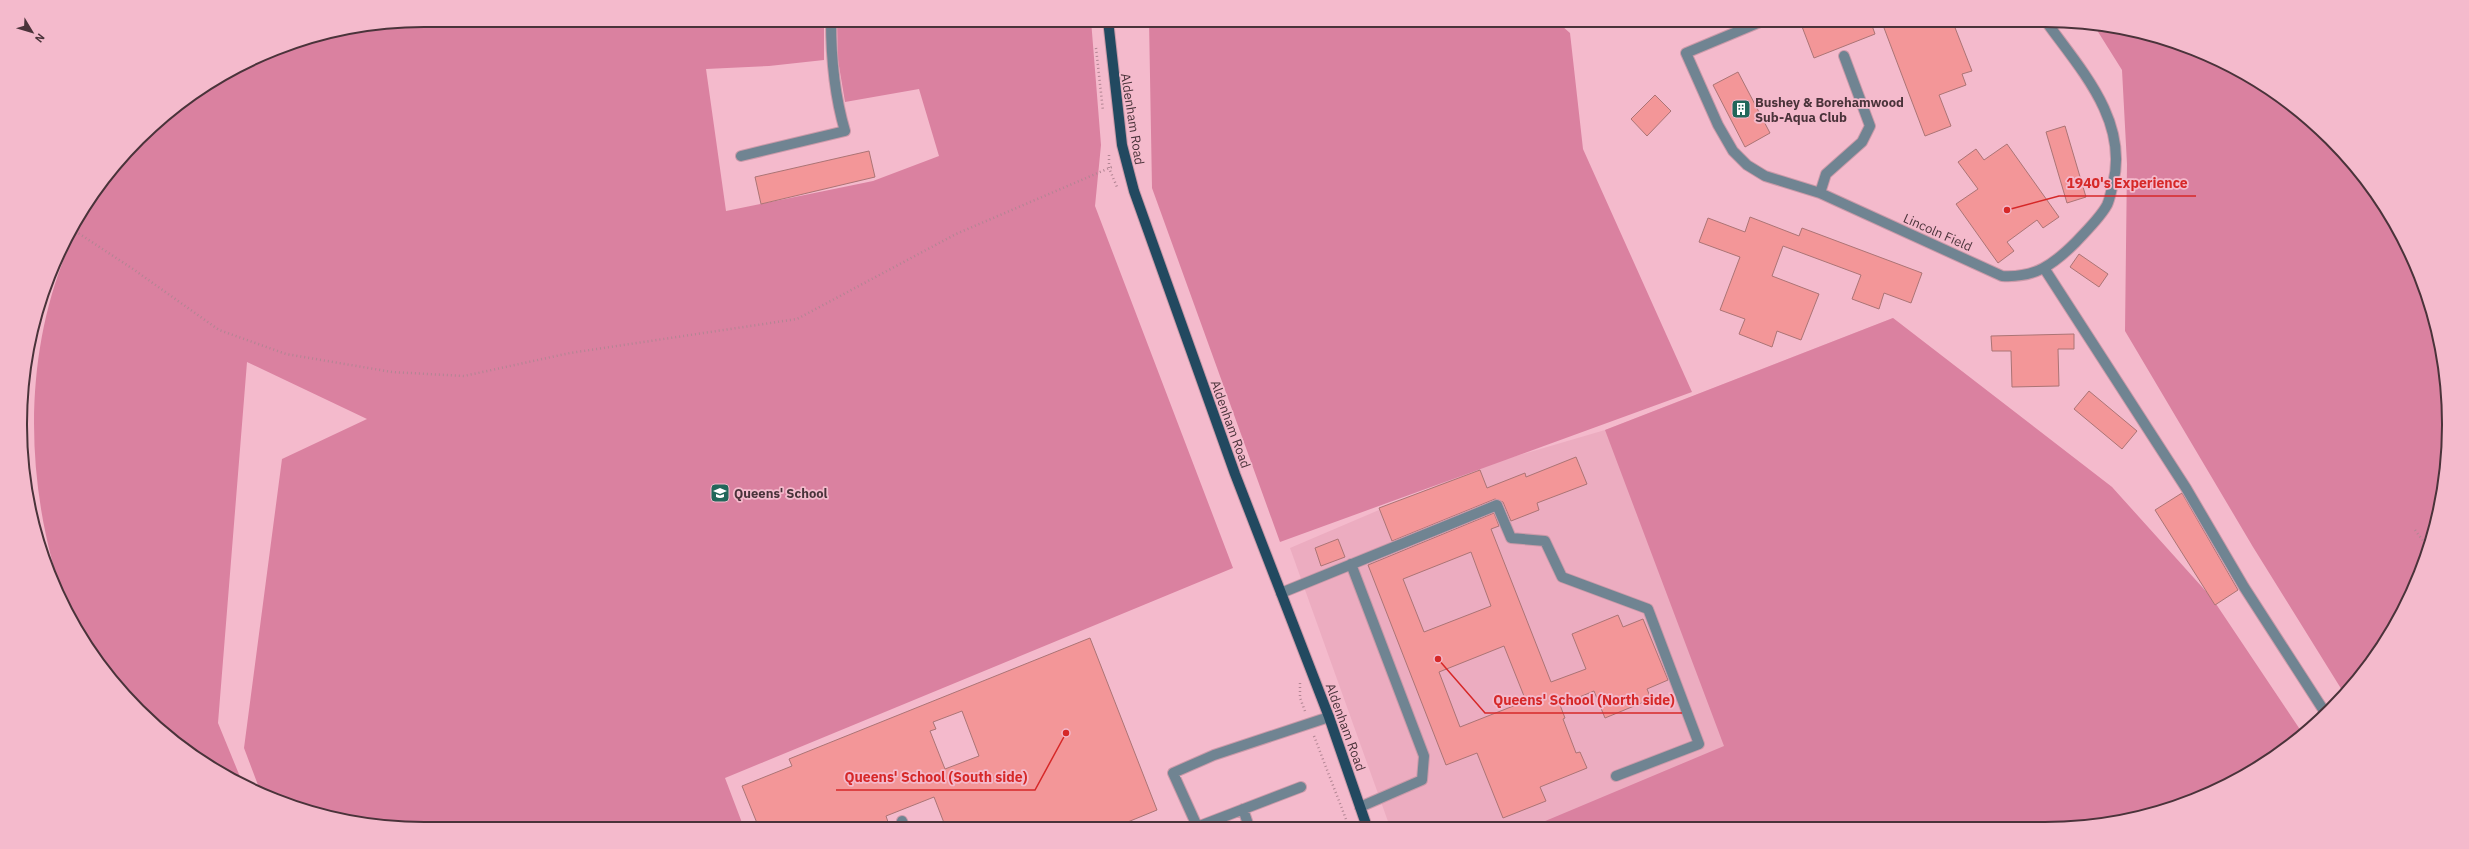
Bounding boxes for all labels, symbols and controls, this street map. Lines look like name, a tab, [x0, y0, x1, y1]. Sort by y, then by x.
north arrow	[12, 12, 52, 52]
text: N	[32, 31, 48, 46]
street label: Aldenham Road	[1117, 72, 1148, 166]
place label: Bushey & Borehamwood Sub-Aqua Club	[1755, 94, 1904, 126]
building icon: Bushey & Borehamwood Sub-Aqua Club	[1730, 98, 1752, 120]
callout: 1940's Experience	[2059, 170, 2196, 196]
text: 1940's Experience	[2066, 174, 2188, 192]
street label: Lincoln Field	[1901, 210, 1975, 255]
street label: Aldenham Road	[1207, 378, 1254, 471]
school or university icon: Queens' School	[709, 482, 731, 504]
place label: Queens' School	[734, 485, 828, 502]
street label: Aldenham Road	[1322, 681, 1369, 774]
callout: Queens' School (North side)	[1485, 687, 1682, 713]
text: Queens' School (North side)	[1493, 691, 1675, 709]
callout: Queens' School (South side)	[836, 764, 1035, 790]
text: Queens' School (South side)	[845, 768, 1028, 786]

